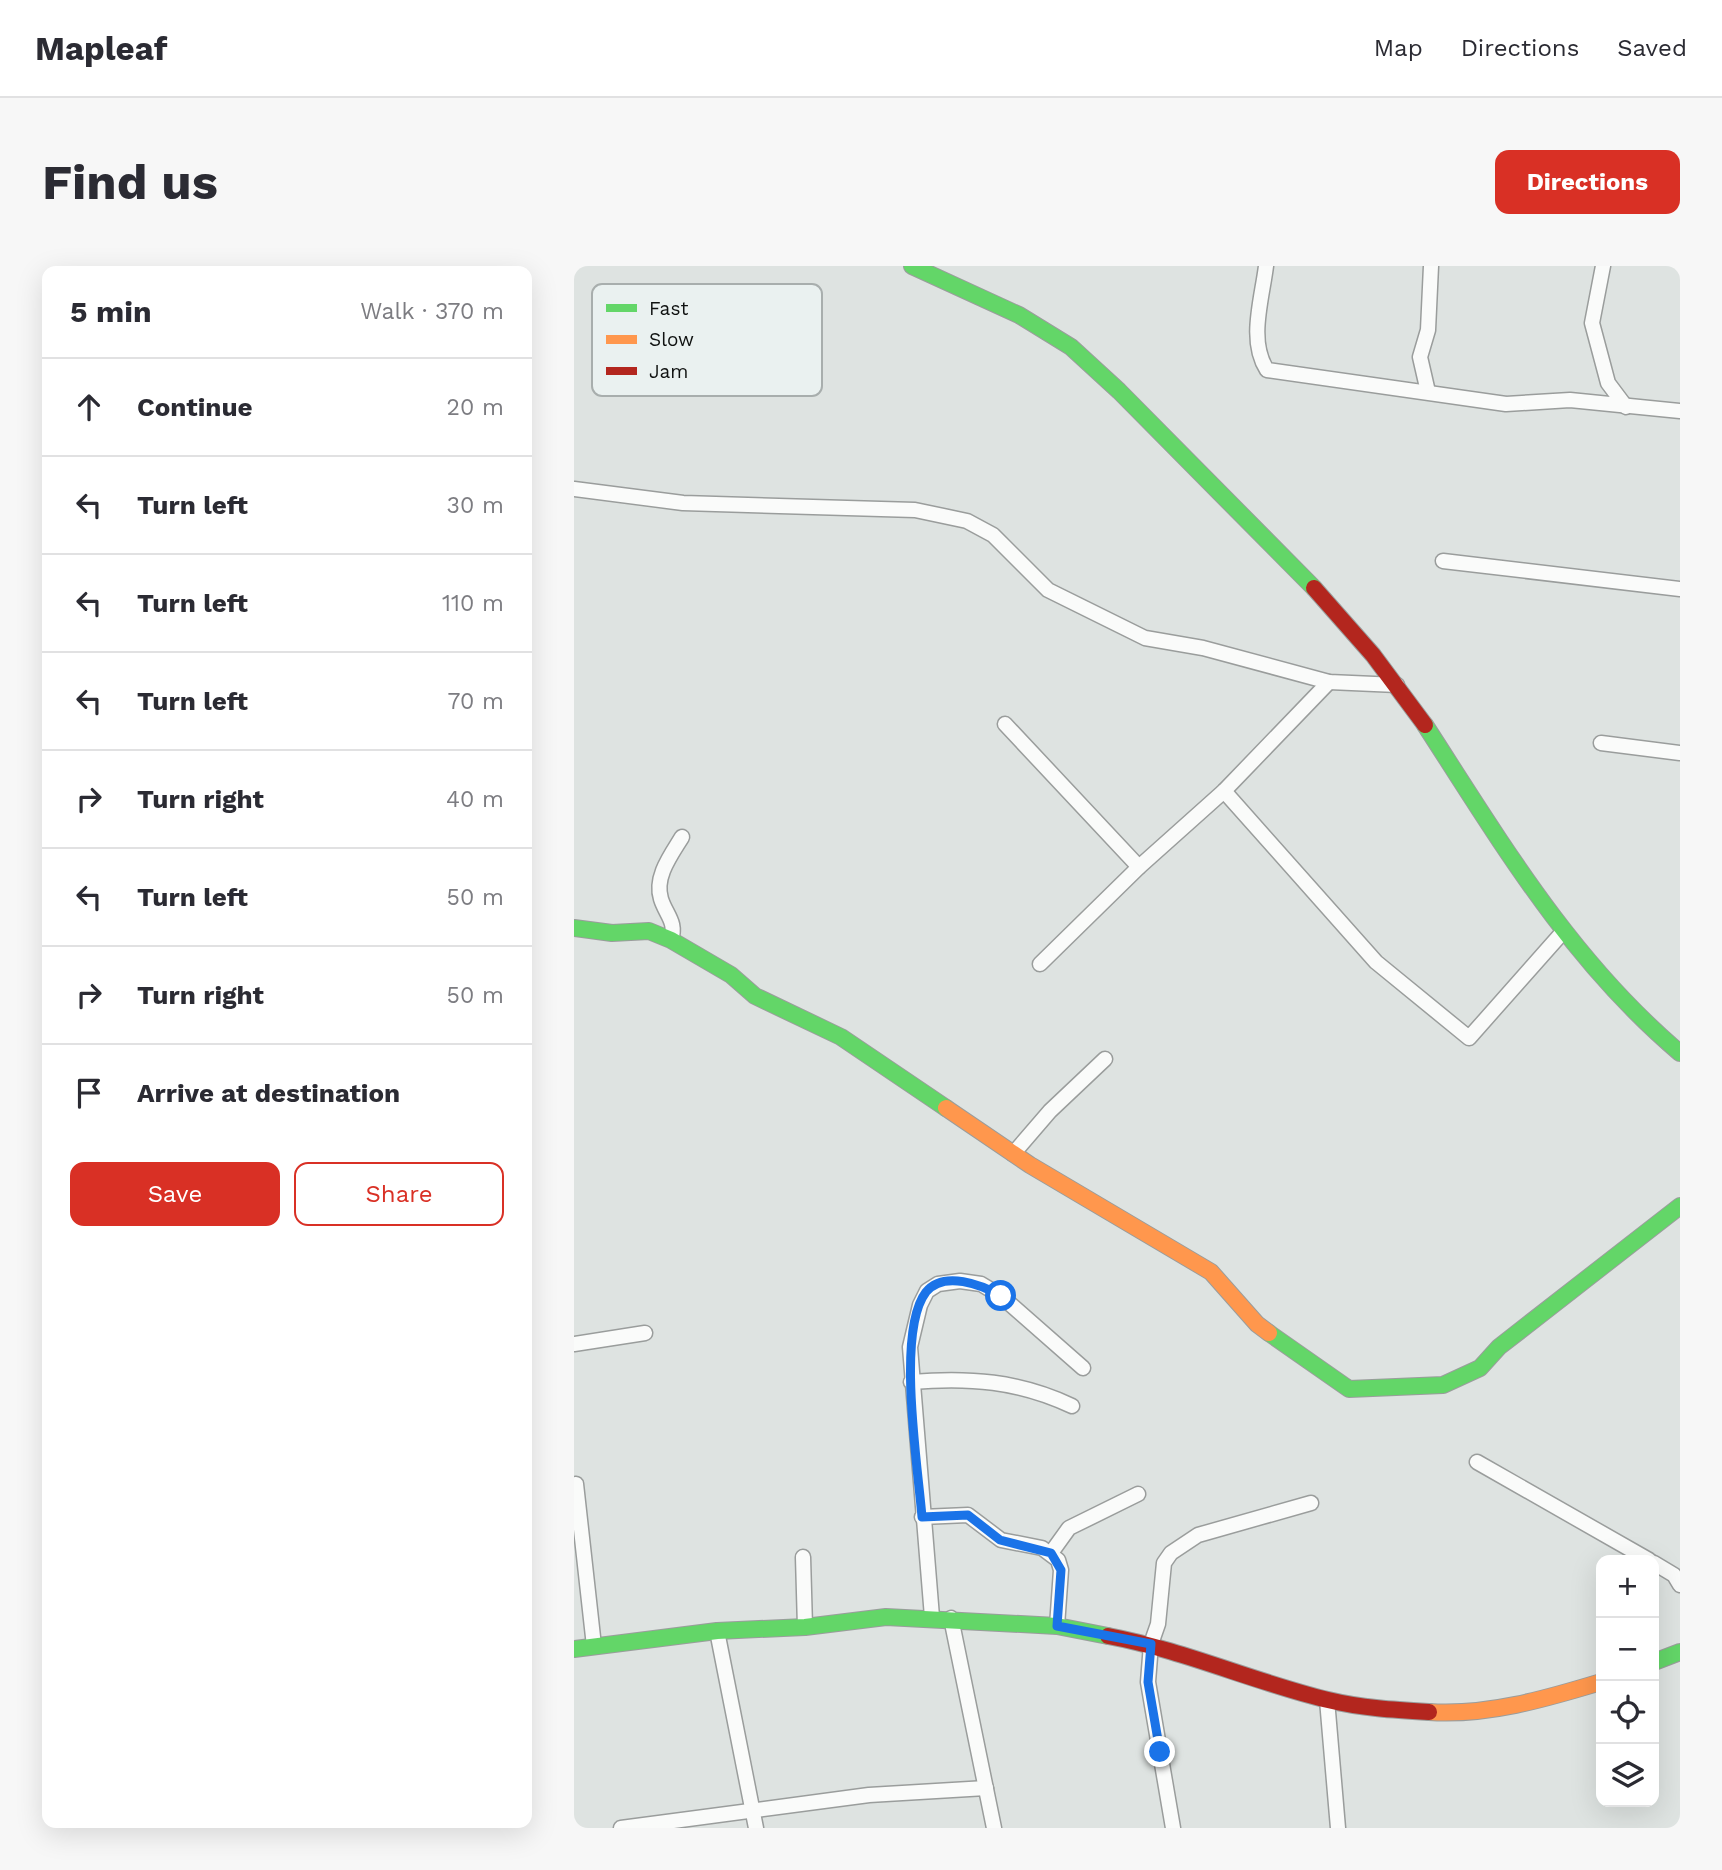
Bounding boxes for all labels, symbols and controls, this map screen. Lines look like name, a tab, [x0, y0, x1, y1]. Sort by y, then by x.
text: Mapleaf	[35, 29, 167, 68]
text: Map	[1374, 34, 1423, 62]
text: Directions	[1461, 34, 1579, 62]
text: Saved	[1617, 34, 1687, 62]
button: Directions	[1495, 150, 1680, 214]
text: Find us	[42, 153, 218, 211]
legend	[592, 284, 822, 396]
text: 5 min	[70, 294, 152, 329]
text: Fast	[649, 297, 688, 320]
text: Walk · 370 m	[360, 298, 504, 325]
text: Slow	[649, 328, 694, 351]
text: Jam	[649, 360, 688, 383]
icon: ahead	[70, 388, 108, 426]
text: Continue	[137, 392, 253, 422]
text: 20 m	[447, 394, 504, 421]
icon: left	[70, 486, 108, 524]
text: Turn left	[137, 490, 248, 520]
text: 30 m	[447, 492, 504, 519]
icon: left	[70, 584, 108, 622]
text: Turn left	[137, 588, 248, 618]
text: 110 m	[442, 590, 504, 617]
icon: left	[70, 682, 108, 720]
text: Turn left	[137, 686, 248, 716]
text: 70 m	[447, 688, 504, 715]
icon: right	[70, 780, 108, 818]
text: Turn right	[137, 784, 264, 814]
text: 40 m	[446, 786, 504, 813]
icon: left	[70, 878, 108, 916]
text: Turn left	[137, 882, 248, 912]
text: 50 m	[447, 884, 504, 911]
icon: right	[70, 976, 108, 1014]
text: Turn right	[137, 980, 264, 1010]
text: 50 m	[447, 982, 504, 1009]
icon: arrive	[70, 1074, 108, 1112]
text: Arrive at destination	[137, 1078, 400, 1108]
button: Save	[70, 1162, 280, 1226]
button: Share	[294, 1162, 504, 1226]
route start	[985, 1280, 1016, 1311]
map controls	[1596, 1555, 1659, 1807]
button: +	[1596, 1555, 1659, 1618]
button: −	[1596, 1618, 1659, 1681]
button: locate	[1596, 1681, 1659, 1744]
route end	[1144, 1736, 1175, 1767]
button: layers	[1596, 1744, 1659, 1807]

